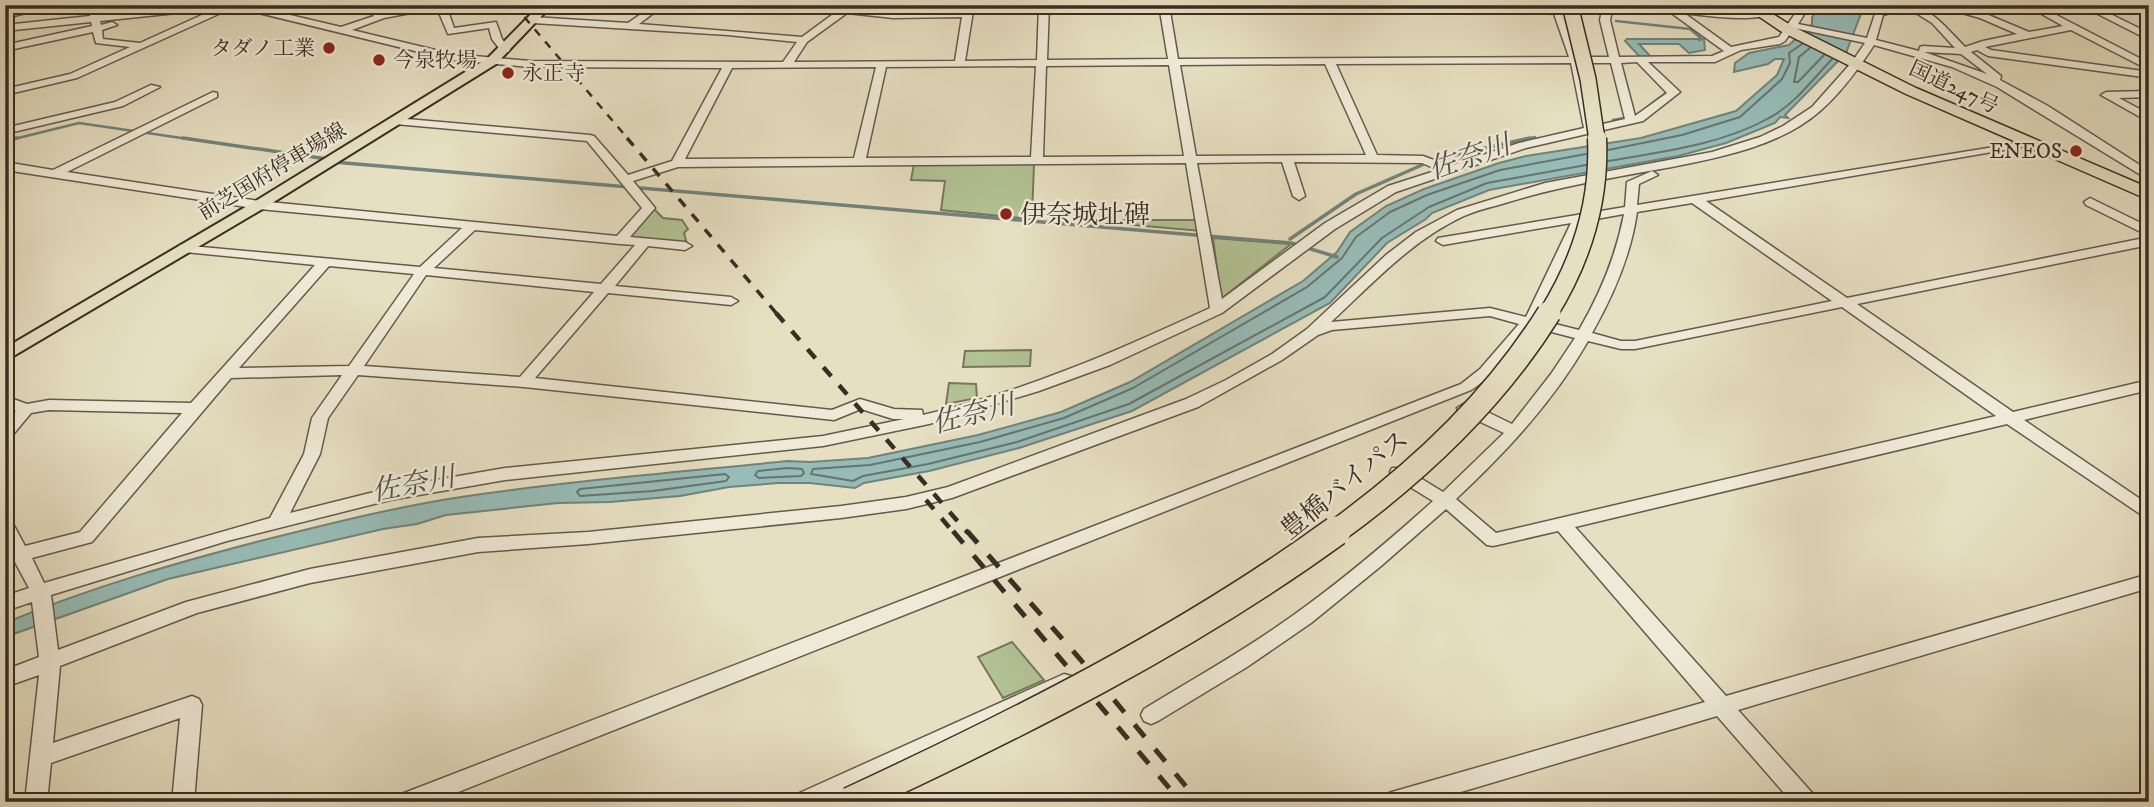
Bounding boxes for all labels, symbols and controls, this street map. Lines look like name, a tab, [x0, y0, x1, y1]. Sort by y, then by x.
place label: タダノ工業	[211, 36, 315, 62]
marker: タダノ工業	[321, 40, 337, 56]
place label: 今泉牧場	[393, 48, 477, 74]
marker: 今泉牧場	[371, 52, 387, 68]
street label: 国道247号	[1905, 56, 2002, 120]
place label: 永正寺	[522, 61, 585, 87]
marker: 永正寺	[500, 65, 516, 81]
street label: 前芝国府停車場線	[194, 117, 351, 226]
water label: 佐奈川	[1424, 126, 1518, 188]
place label: ENEOS	[1989, 139, 2062, 165]
marker: ENEOS	[2068, 143, 2084, 159]
place label: 伊奈城址碑	[1020, 199, 1150, 232]
marker: 伊奈城址碑	[998, 206, 1014, 222]
water label: 佐奈川	[928, 387, 1021, 442]
street label: 豊橋バイパス	[1274, 423, 1416, 547]
water label: 佐奈川	[369, 459, 461, 510]

